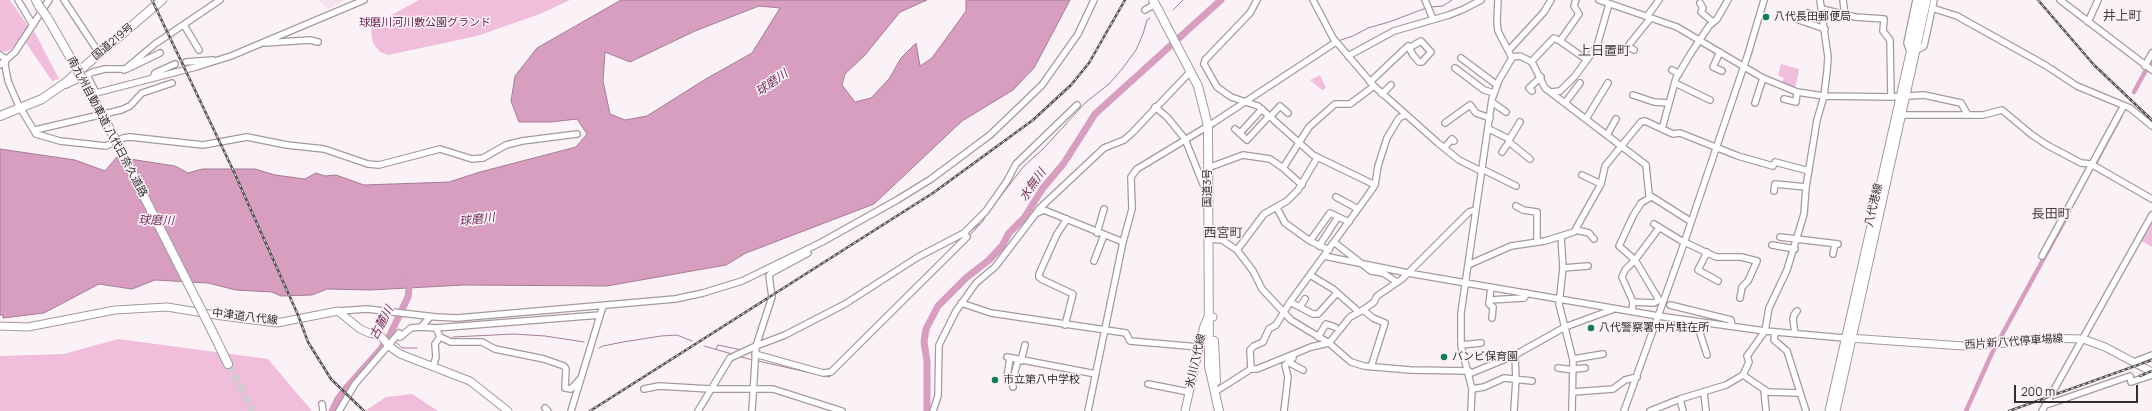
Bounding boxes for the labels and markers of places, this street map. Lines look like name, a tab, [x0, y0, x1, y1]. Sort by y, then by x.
place label: 八代長田郵便局	[1774, 10, 1851, 24]
marker: 八代長田郵便局	[1761, 12, 1771, 22]
place label: 八代警察署中片駐在所	[1599, 321, 1709, 335]
marker: 八代警察署中片駐在所	[1586, 323, 1596, 333]
place label: バンビ保育園	[1452, 350, 1518, 364]
marker: バンビ保育園	[1439, 352, 1449, 362]
place label: 市立第八中学校	[1003, 373, 1080, 387]
marker: 市立第八中学校	[990, 375, 1000, 385]

